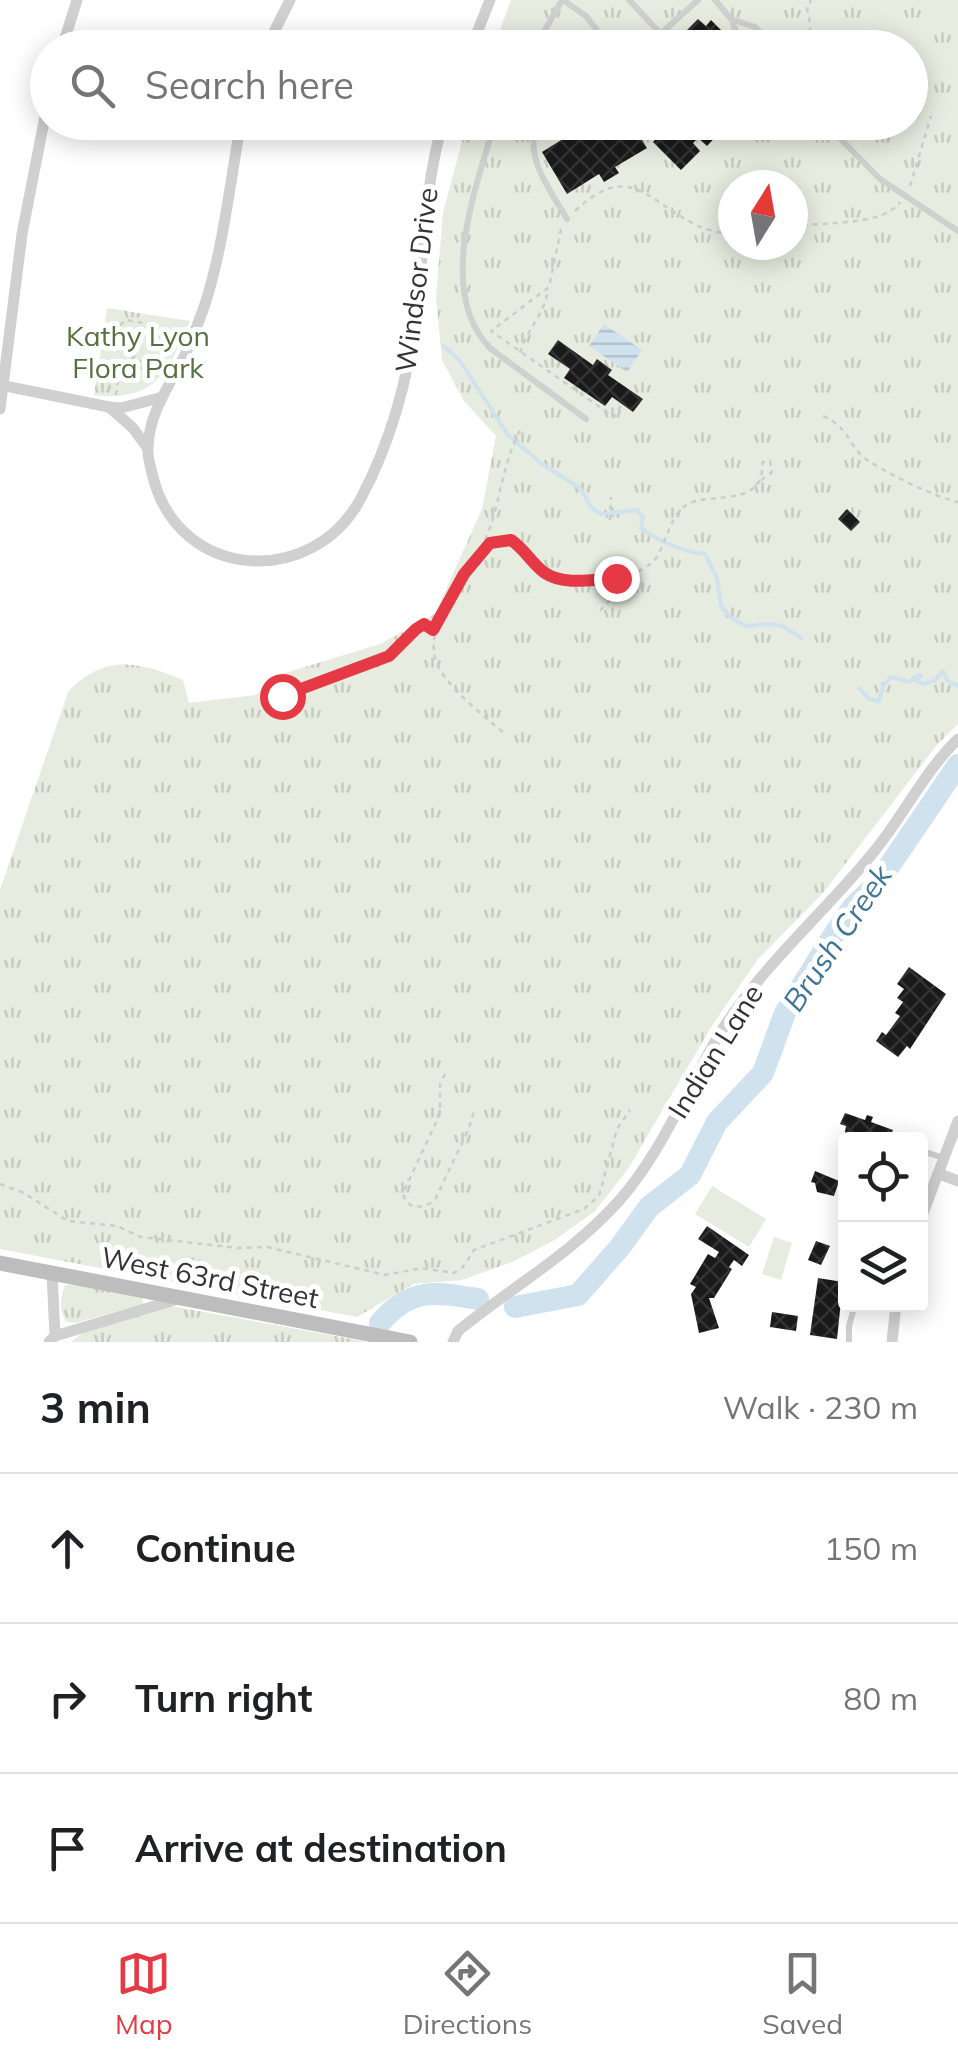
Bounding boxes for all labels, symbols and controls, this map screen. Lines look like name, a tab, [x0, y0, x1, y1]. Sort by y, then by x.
search box	[30, 30, 928, 140]
icon: search	[65, 58, 120, 113]
text: Search here	[145, 61, 354, 109]
north arrow	[718, 170, 808, 260]
street label: Windsor Drive	[387, 186, 445, 374]
park label: Kathy Lyon Flora Park	[66, 318, 210, 385]
route end	[594, 556, 640, 602]
route start	[260, 674, 306, 720]
water label: Brush Creek	[774, 856, 901, 1018]
street label: Indian Lane	[660, 978, 770, 1124]
map controls	[838, 1132, 928, 1312]
button: locate	[838, 1132, 928, 1222]
button: layers	[838, 1222, 928, 1312]
street label: West 63rd Street	[98, 1239, 322, 1315]
text: 3 min	[40, 1381, 151, 1434]
text: Walk · 230 m	[723, 1387, 918, 1427]
icon: ahead	[40, 1521, 95, 1576]
text: Continue	[135, 1524, 296, 1572]
text: 150 m	[824, 1528, 918, 1568]
icon: right	[40, 1671, 95, 1726]
text: Turn right	[135, 1674, 312, 1722]
text: 80 m	[843, 1678, 918, 1718]
icon: arrive	[40, 1821, 95, 1876]
text: Arrive at destination	[135, 1824, 507, 1872]
tab: Map	[115, 1946, 173, 2041]
tab: Directions	[403, 1946, 532, 2041]
tab: Saved	[762, 1946, 843, 2041]

